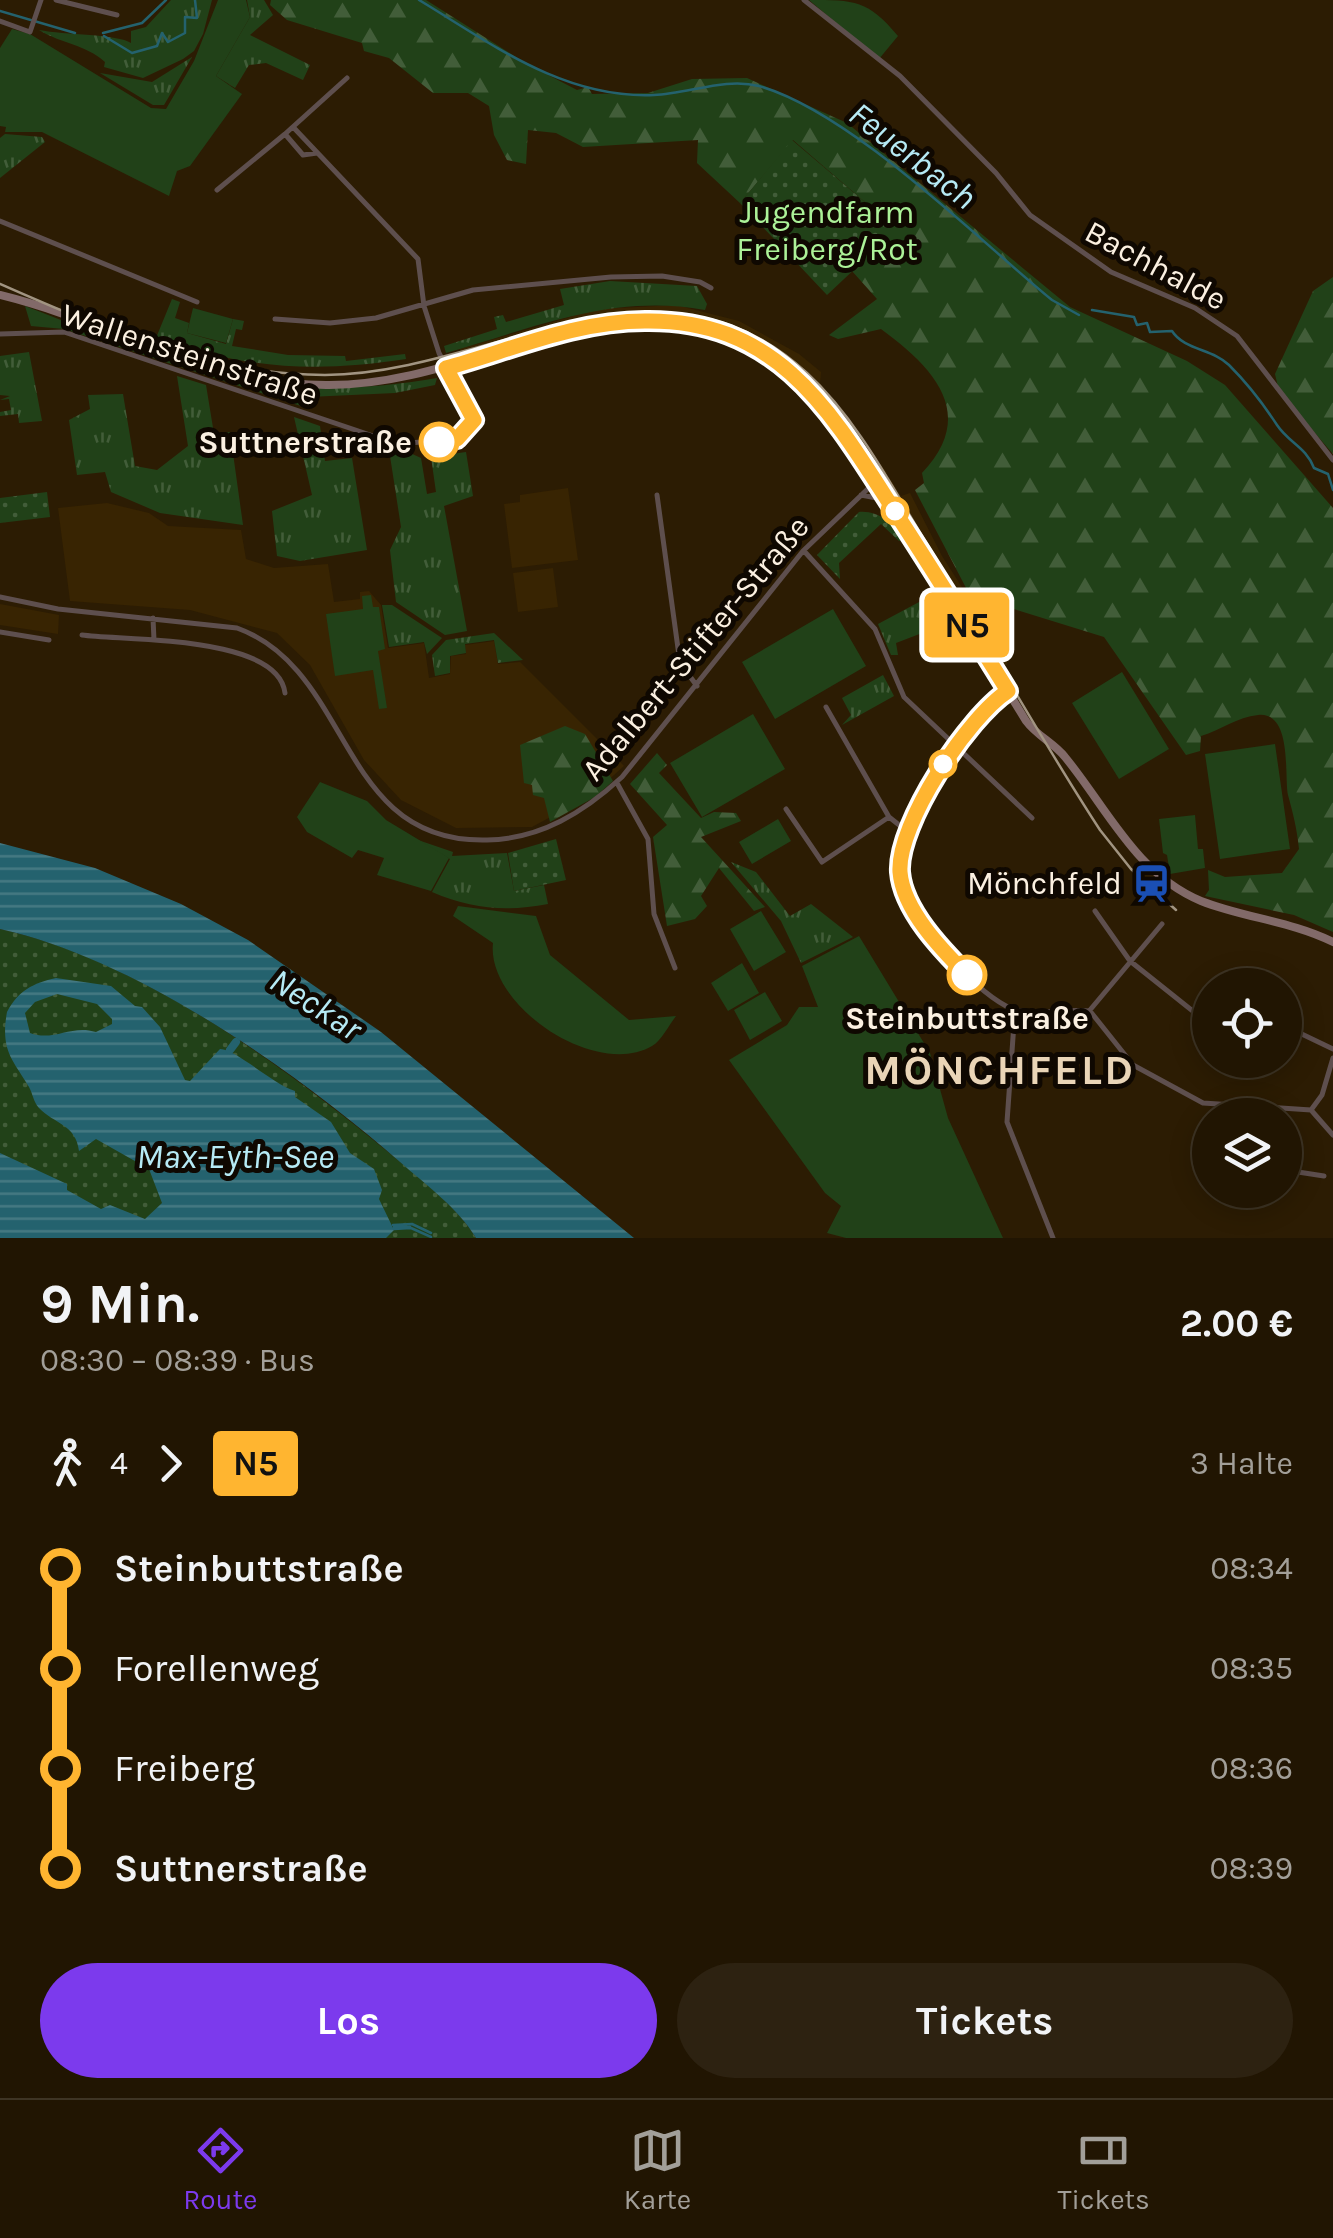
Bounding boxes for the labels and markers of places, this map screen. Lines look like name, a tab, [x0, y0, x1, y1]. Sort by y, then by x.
marker: Suttnerstraße	[420, 423, 458, 461]
place label: Suttnerstraße	[198, 424, 412, 461]
unlabelled marker	[882, 498, 908, 524]
unlabelled marker	[930, 751, 956, 777]
station icon: Mönchfeld	[1131, 862, 1173, 904]
place label: Mönchfeld	[967, 865, 1122, 902]
marker: Steinbuttstraße	[948, 956, 986, 994]
place label: Steinbuttstraße	[845, 1000, 1089, 1037]

